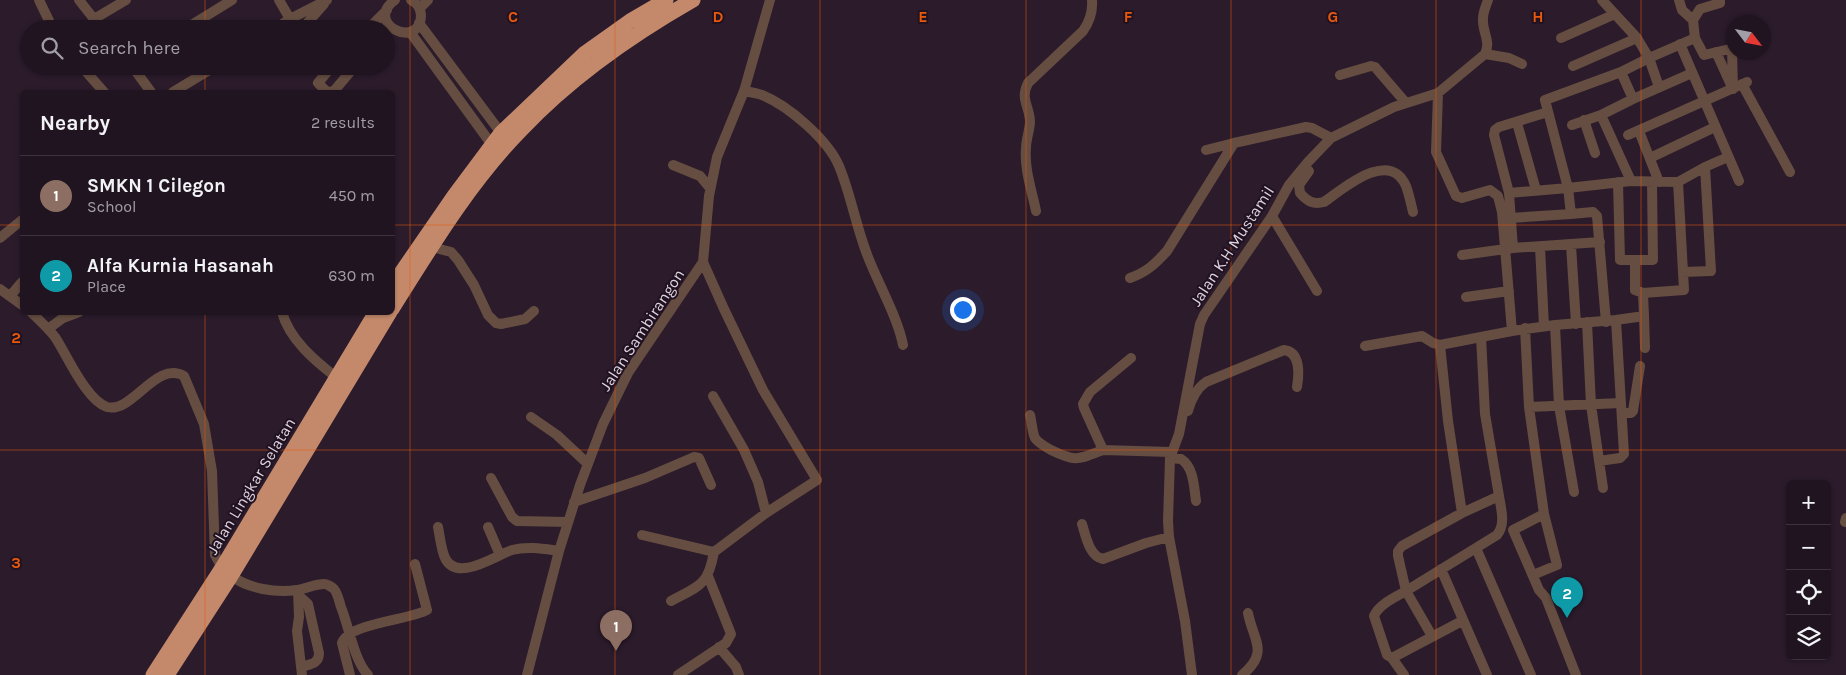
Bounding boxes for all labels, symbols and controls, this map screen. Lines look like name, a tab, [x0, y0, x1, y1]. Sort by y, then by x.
text: C	[508, 7, 518, 26]
text: D	[713, 7, 724, 26]
text: E	[918, 7, 928, 26]
text: F	[1124, 7, 1133, 26]
text: G	[1328, 7, 1338, 26]
text: H	[1532, 7, 1544, 26]
north arrow	[1726, 15, 1771, 60]
search box	[20, 20, 395, 75]
icon: search	[38, 34, 66, 62]
text: Search here	[78, 37, 180, 59]
text: Nearby	[40, 111, 110, 135]
text: 2 results	[311, 113, 375, 132]
text: SMKN 1 Cilegon	[87, 175, 226, 197]
street label: Jalan K.H Mustamil	[1186, 182, 1278, 310]
text: 1	[53, 186, 59, 205]
text: 450 m	[329, 186, 375, 205]
text: School	[87, 197, 137, 216]
text: Alfa Kurnia Hasanah	[87, 255, 274, 277]
text: 2	[51, 266, 61, 285]
text: 630 m	[328, 266, 375, 285]
street label: Jalan Sambirangon	[596, 266, 688, 394]
text: Place	[87, 277, 126, 296]
your location	[950, 297, 976, 323]
text: 2	[11, 328, 21, 347]
street label: Jalan Lingkar Selatan	[203, 414, 299, 558]
map controls	[1786, 480, 1831, 660]
button: +	[1786, 480, 1831, 525]
button: −	[1786, 525, 1831, 570]
text: 3	[11, 553, 21, 572]
button: locate	[1786, 570, 1831, 615]
pin: 2	[1551, 577, 1583, 618]
pin: 1	[600, 610, 632, 651]
button: layers	[1786, 615, 1831, 660]

